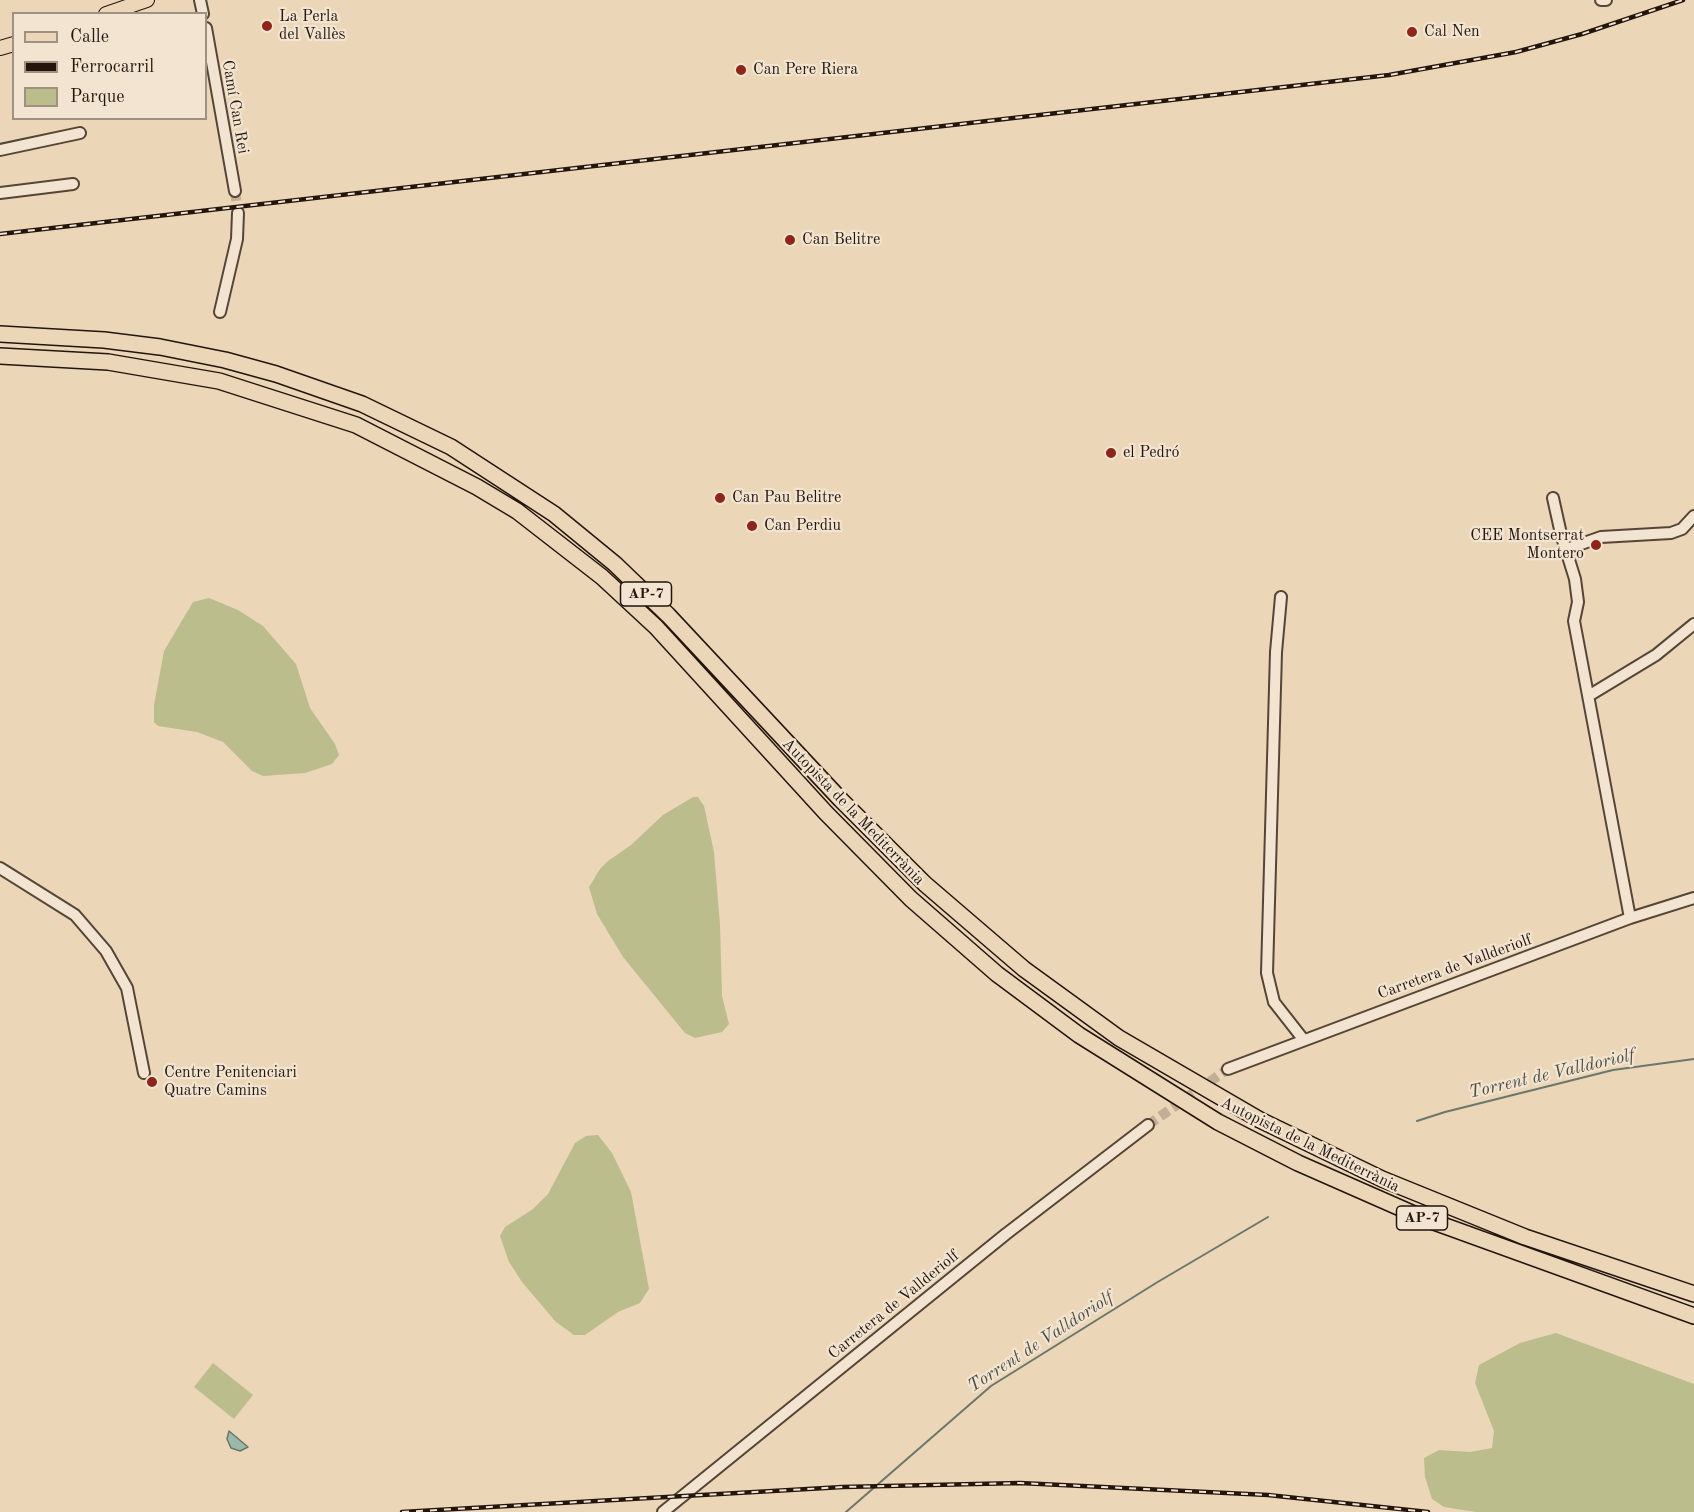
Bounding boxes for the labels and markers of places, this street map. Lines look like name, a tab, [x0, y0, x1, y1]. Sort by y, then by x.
place label: La Perla del Vallès	[279, 7, 345, 45]
marker: La Perla del Vallès	[260, 19, 274, 33]
place label: Cal Nen	[1424, 22, 1480, 42]
marker: Cal Nen	[1405, 25, 1419, 39]
place label: Can Pere Riera	[753, 60, 858, 80]
marker: Can Pere Riera	[734, 63, 748, 77]
place label: Can Belitre	[802, 230, 880, 250]
marker: Can Belitre	[783, 233, 797, 247]
place label: el Pedró	[1123, 443, 1179, 463]
marker: el Pedró	[1104, 446, 1118, 460]
place label: Can Pau Belitre	[732, 488, 841, 508]
marker: Can Pau Belitre	[713, 491, 727, 505]
place label: Can Perdiu	[764, 516, 841, 536]
marker: Can Perdiu	[745, 519, 759, 533]
place label: CEE Montserrat Montero	[1470, 526, 1584, 564]
marker: CEE Montserrat Montero	[1589, 538, 1603, 552]
place label: Centre Penitenciari Quatre Camins	[164, 1063, 297, 1101]
marker: Centre Penitenciari Quatre Camins	[145, 1075, 159, 1089]

